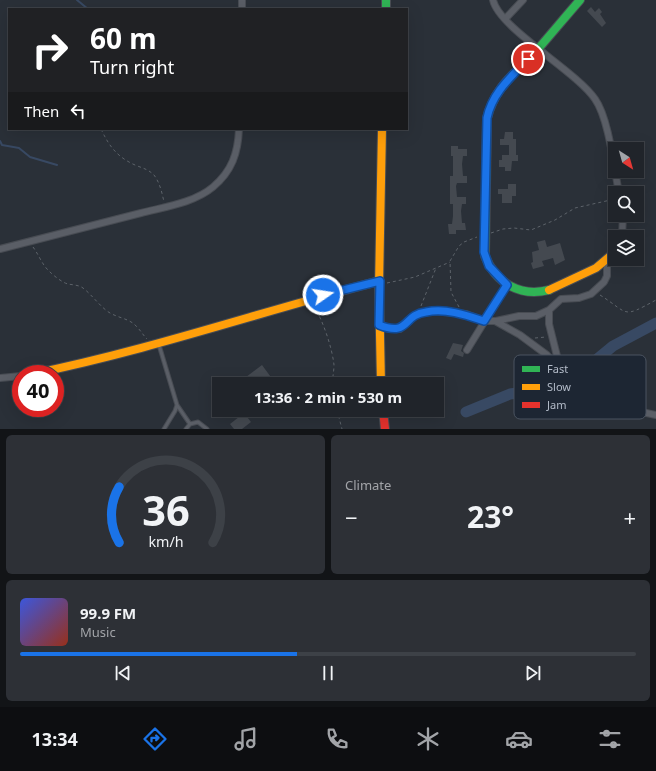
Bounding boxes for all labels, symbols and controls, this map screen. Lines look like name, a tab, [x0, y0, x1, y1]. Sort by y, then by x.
text: 60 m	[90, 19, 157, 57]
icon: right	[24, 24, 76, 76]
pin	[511, 42, 545, 76]
icon: arrive	[517, 48, 539, 70]
text: Turn right	[90, 55, 174, 79]
icon: left	[67, 100, 89, 122]
text: Then	[24, 101, 59, 121]
north arrow	[608, 142, 644, 178]
map controls	[608, 142, 644, 266]
button: search	[608, 186, 644, 222]
button: layers	[608, 230, 644, 266]
position arrow	[302, 274, 344, 316]
legend	[514, 355, 646, 419]
text: Fast	[547, 361, 568, 376]
speed limit sign: 40	[12, 365, 64, 417]
text: Slow	[547, 379, 571, 394]
text: 13:36 · 2 min · 530 m	[254, 387, 402, 407]
text: Jam	[546, 397, 566, 412]
text: Climate	[345, 476, 391, 494]
text: 36	[142, 481, 189, 537]
text: 23°	[467, 496, 514, 537]
text: −	[345, 502, 358, 532]
text: +	[623, 502, 636, 532]
text: km/h	[148, 531, 183, 550]
text: 99.9 FM	[80, 603, 136, 623]
text: Music	[80, 623, 116, 641]
icon: previous	[112, 662, 134, 684]
icon: pause	[317, 662, 339, 684]
icon: next	[522, 662, 544, 684]
icon: directions	[141, 725, 169, 753]
icon: music	[232, 725, 260, 753]
icon: phone	[323, 725, 351, 753]
icon: climate	[414, 725, 442, 753]
icon: car	[505, 725, 533, 753]
icon: filters	[596, 725, 624, 753]
text: 13:34	[32, 727, 78, 751]

